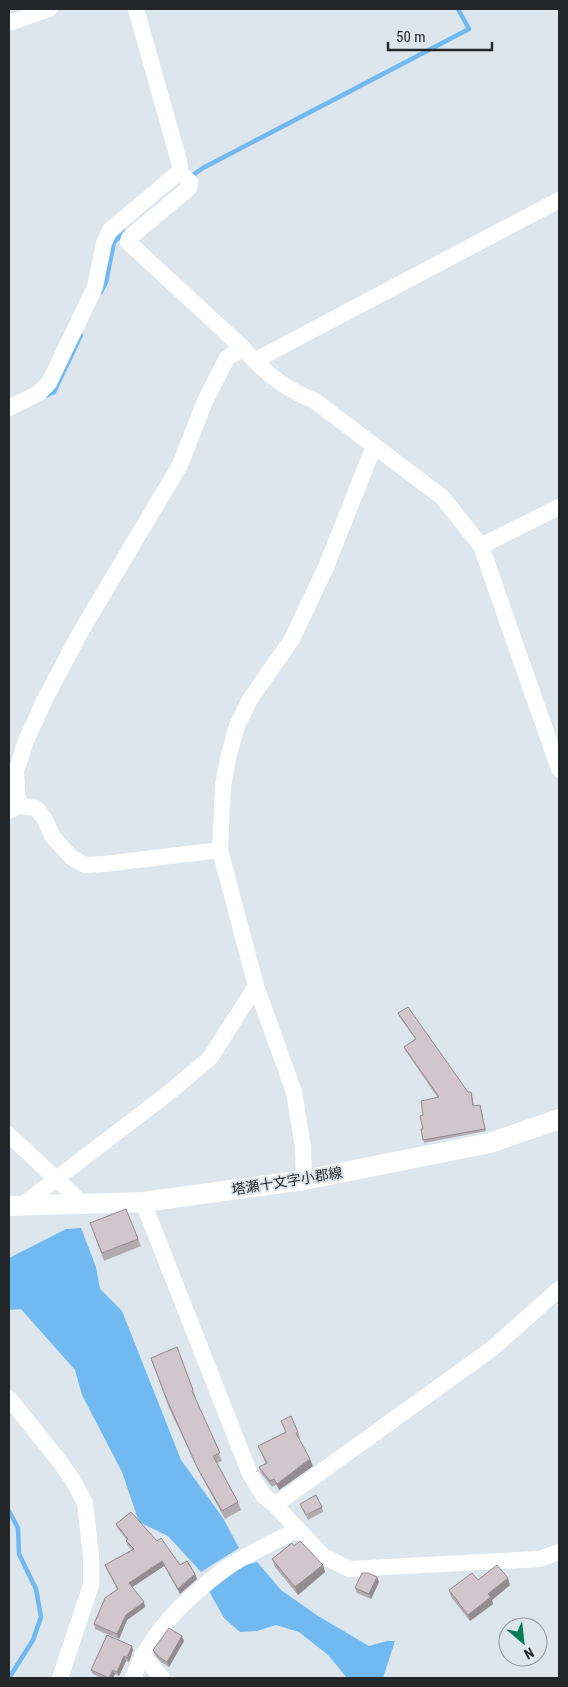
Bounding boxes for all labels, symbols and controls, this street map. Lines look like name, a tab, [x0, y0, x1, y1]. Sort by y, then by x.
scale bar	[388, 20, 492, 52]
text: 50 m	[396, 28, 426, 46]
street label: 塔瀬十文字小郡線	[230, 1164, 344, 1198]
north arrow	[498, 1617, 548, 1667]
text: N	[522, 1644, 537, 1663]

